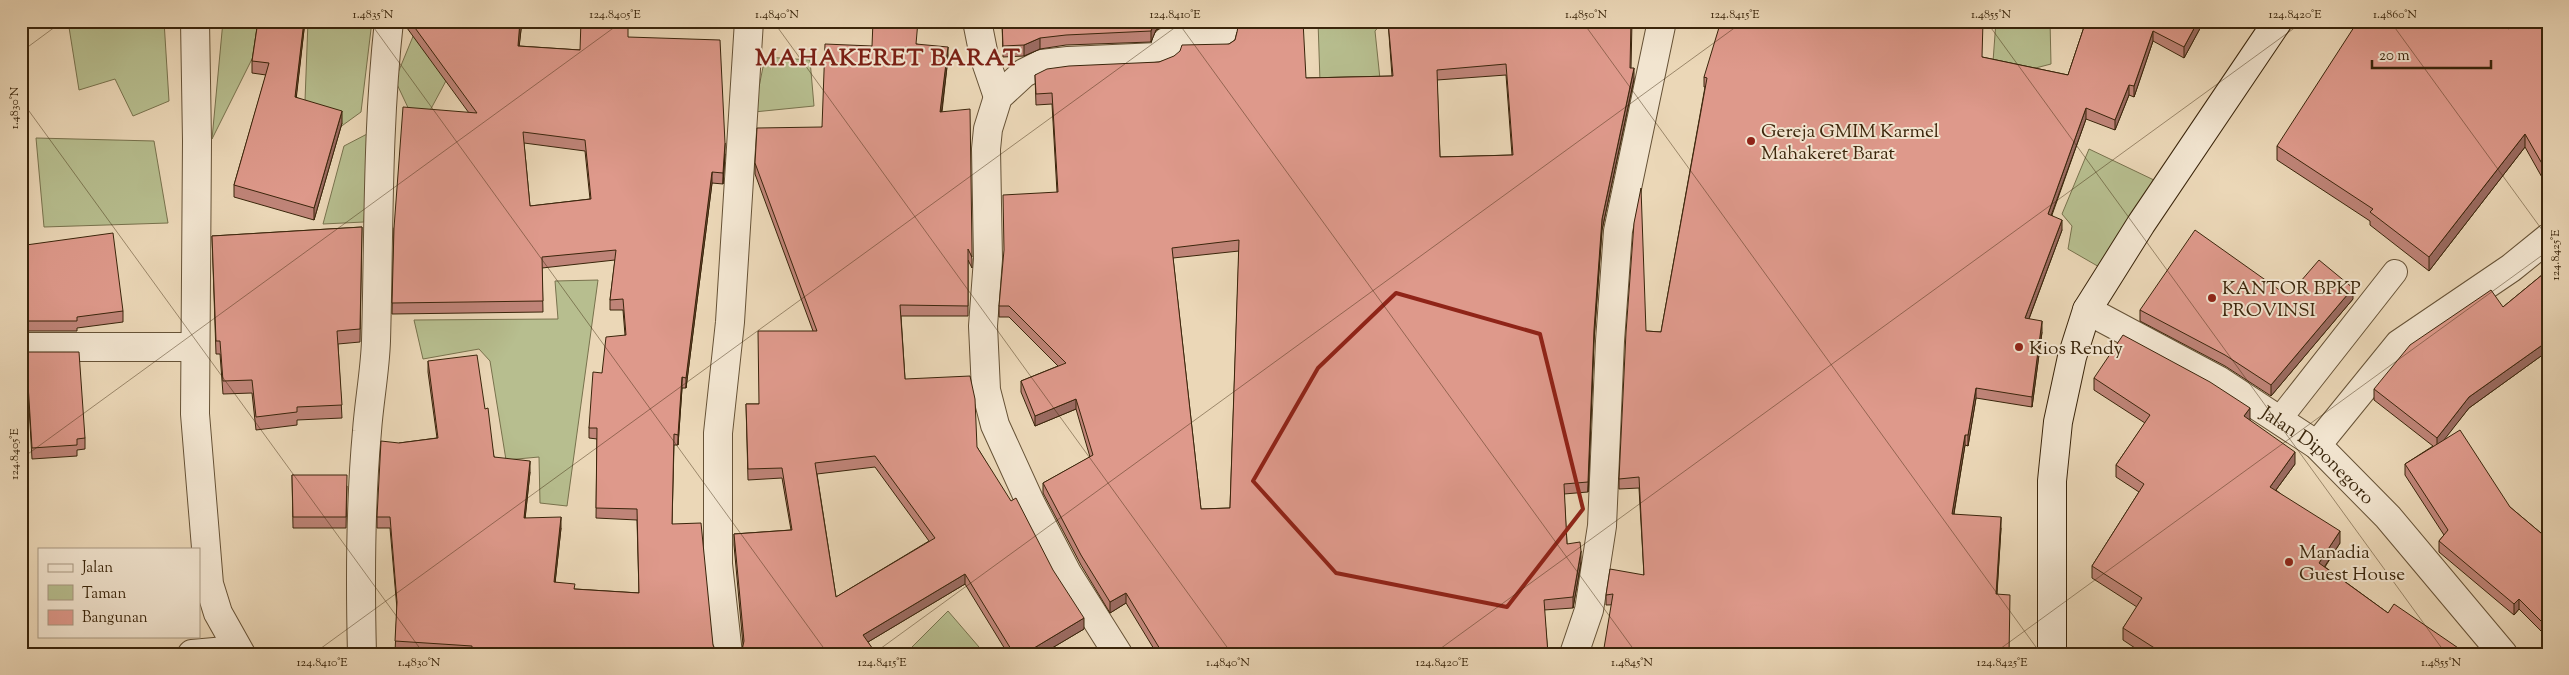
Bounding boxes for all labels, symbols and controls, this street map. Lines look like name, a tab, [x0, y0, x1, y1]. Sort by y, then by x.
text: 1.4835°N	[353, 6, 394, 24]
text: 124.8405°E	[589, 6, 641, 24]
text: 1.4840°N	[755, 6, 799, 24]
text: 124.8410°E	[1149, 6, 1201, 24]
text: 1.4850°N	[1565, 6, 1607, 24]
text: 124.8415°E	[1710, 6, 1760, 24]
text: 1.4855°N	[1971, 6, 2011, 24]
text: 124.8420°E	[2269, 6, 2322, 24]
text: 1.4860°N	[2373, 6, 2417, 24]
scale bar	[2372, 38, 2490, 70]
district label: MAHAKERET BARAT	[755, 42, 1021, 76]
text: 20 m	[2379, 46, 2410, 67]
text: 1.4830°N	[6, 86, 24, 129]
place label: Gereja GMIM Karmel Mahakeret Barat	[1761, 119, 1939, 168]
marker: Gereja GMIM Karmel Mahakeret Barat	[1745, 135, 1757, 147]
text: 124.8425°E	[2547, 229, 2565, 280]
place label: KANTOR BPKP PROVINSI	[2222, 276, 2361, 325]
marker: KANTOR BPKP PROVINSI	[2206, 292, 2218, 304]
place label: Kios Rendy	[2029, 336, 2123, 363]
marker: Kios Rendy	[2013, 341, 2025, 353]
street label: Jalan Diponegoro	[2254, 400, 2380, 512]
text: 124.8405°E	[6, 428, 24, 480]
place label: Manadia Guest House	[2299, 540, 2405, 589]
legend	[38, 548, 200, 638]
marker: Manadia Guest House	[2283, 556, 2295, 568]
text: Jalan	[81, 558, 113, 579]
text: Taman	[82, 584, 126, 605]
text: Bangunan	[82, 608, 148, 629]
text: 124.8410°E	[296, 654, 348, 672]
text: 1.4830°N	[398, 654, 441, 672]
text: 124.8415°E	[857, 654, 907, 672]
text: 1.4840°N	[1206, 654, 1250, 672]
text: 124.8420°E	[1416, 654, 1469, 672]
text: 1.4845°N	[1611, 654, 1653, 672]
text: 124.8425°E	[1977, 654, 2028, 672]
text: 1.4855°N	[2421, 654, 2461, 672]

